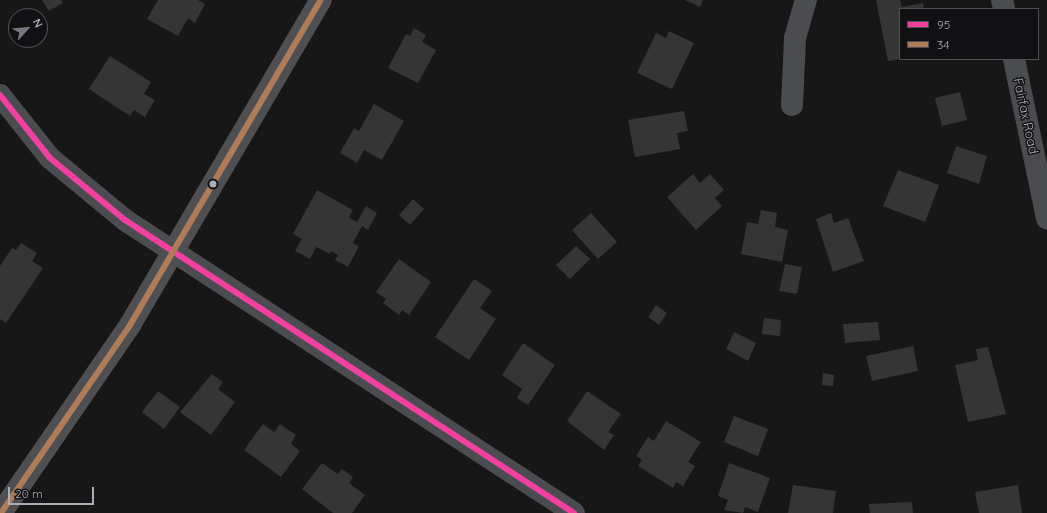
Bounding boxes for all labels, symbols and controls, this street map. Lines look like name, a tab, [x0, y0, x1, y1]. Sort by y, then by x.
north arrow	[8, 8, 48, 48]
legend	[899, 8, 1039, 60]
text: N	[30, 16, 46, 30]
text: 95	[937, 17, 950, 32]
text: 34	[937, 37, 950, 52]
street label: Fairfax Road	[1010, 77, 1042, 155]
unlabelled marker	[208, 179, 218, 189]
scale bar	[10, 479, 96, 505]
text: 20 m	[15, 486, 43, 501]

